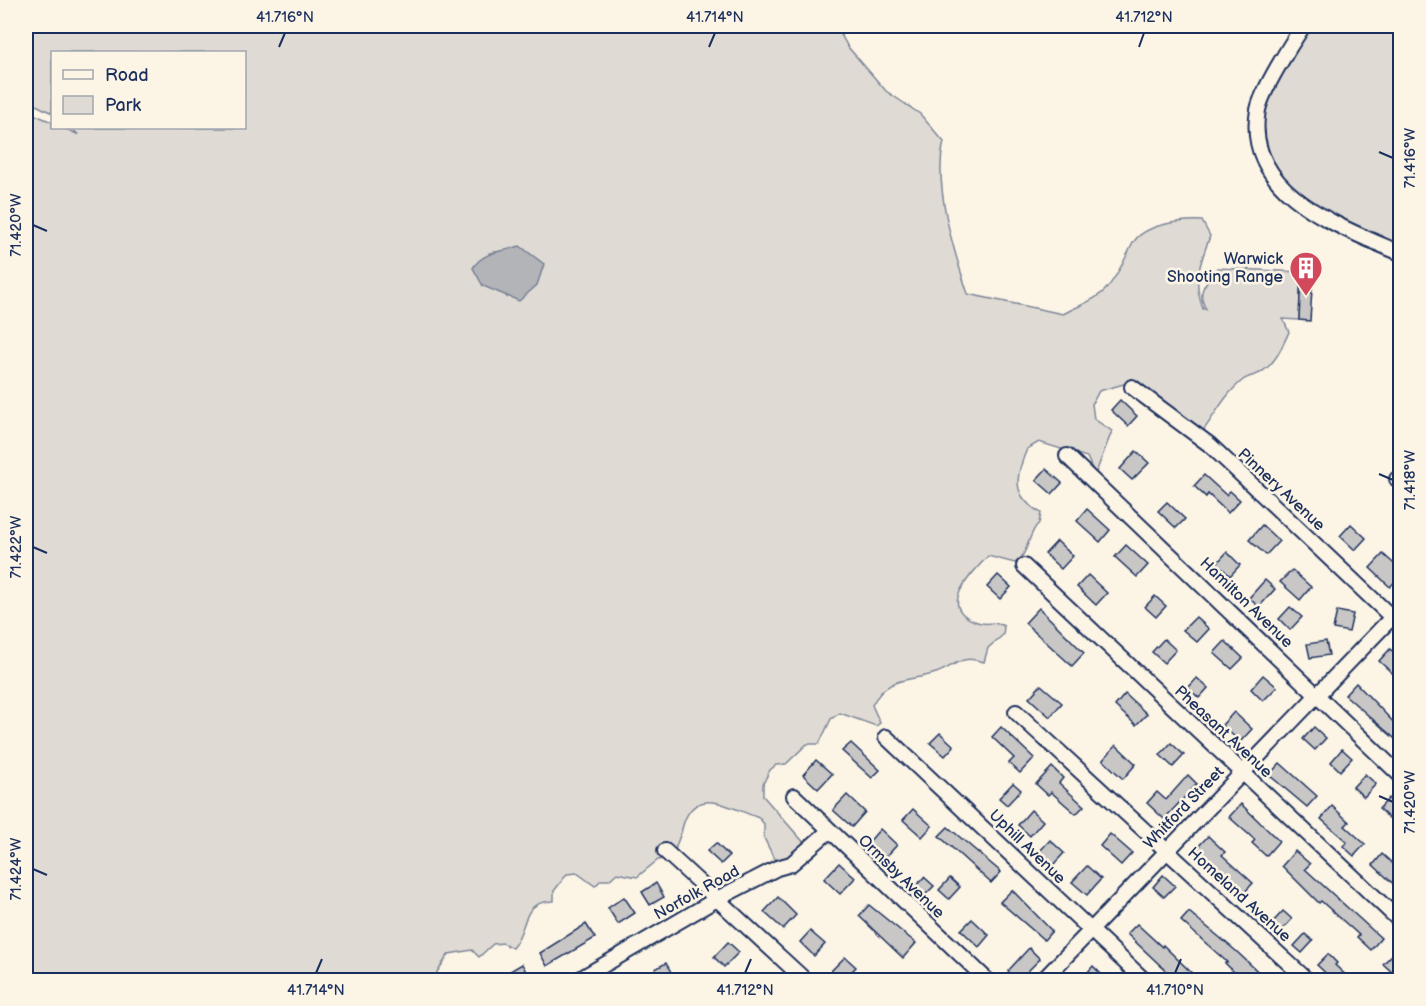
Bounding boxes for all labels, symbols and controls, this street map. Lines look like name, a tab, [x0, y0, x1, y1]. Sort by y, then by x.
text: 41.716°N	[256, 8, 314, 27]
text: 41.714°N	[686, 8, 744, 27]
text: 41.712°N	[1115, 8, 1173, 27]
legend	[51, 51, 246, 129]
text: Road	[105, 65, 149, 86]
text: Park	[105, 95, 141, 116]
text: 71.416°W	[1401, 127, 1420, 188]
text: 71.420°W	[7, 193, 26, 257]
place label: Warwick Shooting Range	[1167, 250, 1284, 287]
building icon: Warwick Shooting Range	[1288, 250, 1324, 297]
street label: Pinnery Avenue	[1234, 445, 1329, 536]
text: 71.418°W	[1401, 449, 1420, 510]
text: 71.422°W	[7, 515, 26, 579]
street label: Hamilton Avenue	[1196, 554, 1297, 653]
street label: Pheasant Avenue	[1170, 682, 1276, 782]
street label: Whitford Street	[1140, 763, 1228, 853]
text: 71.420°W	[1401, 770, 1420, 834]
street label: Uphill Avenue	[985, 806, 1069, 888]
street label: Ormsby Avenue	[854, 831, 948, 923]
text: 71.424°W	[7, 837, 26, 901]
street label: Homeland Avenue	[1184, 844, 1295, 947]
street label: Norfolk Road	[651, 862, 743, 924]
text: 41.714°N	[287, 981, 345, 1000]
text: 41.712°N	[716, 981, 774, 1000]
text: 41.710°N	[1146, 981, 1204, 1000]

